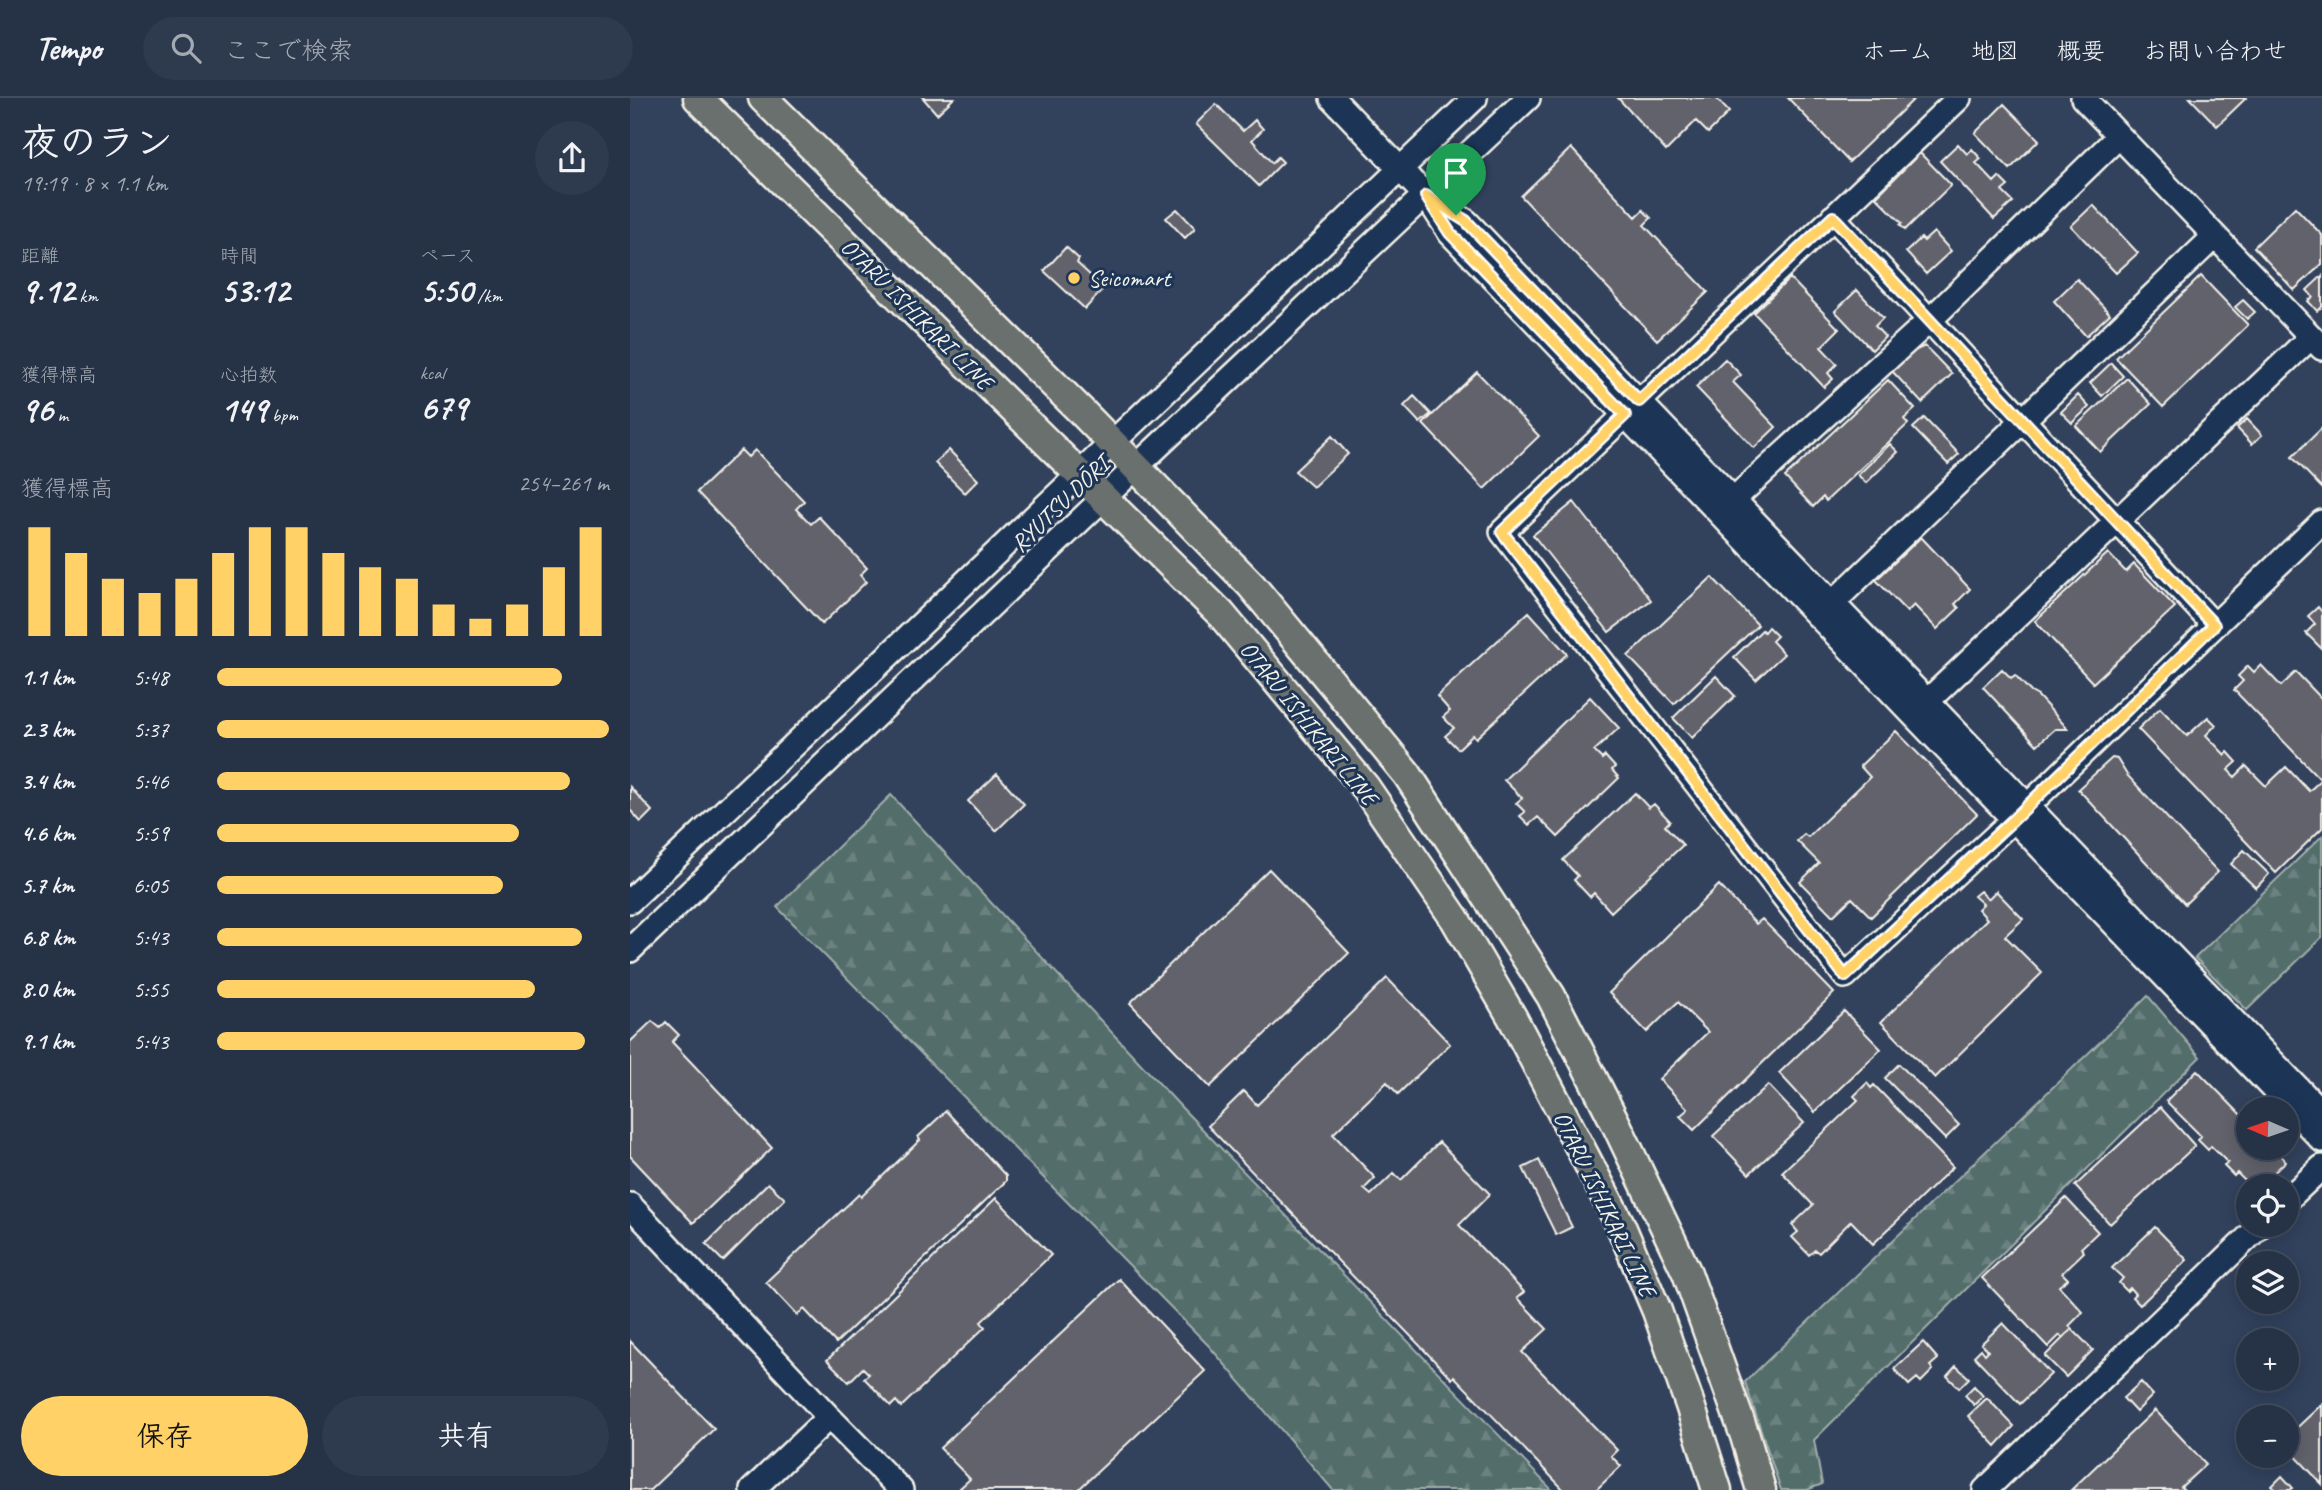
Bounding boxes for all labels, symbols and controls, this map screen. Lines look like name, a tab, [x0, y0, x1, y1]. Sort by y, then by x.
search box	[143, 17, 633, 80]
text: Tempo	[35, 27, 101, 69]
icon: search	[167, 29, 205, 67]
text: ここで検索	[223, 34, 353, 67]
text: ホーム	[1862, 36, 1933, 66]
text: 地図	[1971, 36, 2019, 66]
text: 概要	[2057, 36, 2105, 66]
text: お問い合わせ	[2143, 36, 2287, 66]
text: 夜のラン	[21, 119, 173, 166]
button: share	[535, 121, 609, 195]
pin	[1426, 143, 1486, 215]
icon: arrive	[1437, 154, 1475, 192]
text: 19:19 · 8 × 1.1 km	[21, 169, 167, 198]
street label: OTARU ISHIKARI LINE	[835, 232, 1001, 398]
text: 距離	[21, 244, 59, 268]
text: 時間	[220, 244, 258, 268]
text: ペース	[420, 244, 476, 268]
place label: Seicomart	[1088, 263, 1172, 293]
text: 9.12	[21, 268, 75, 313]
text: 53:12	[220, 268, 290, 313]
text: 5:50	[420, 268, 473, 313]
marker: Seicomart	[1066, 270, 1082, 286]
text: km	[75, 284, 98, 308]
text: /km	[473, 284, 502, 308]
text: kcal	[420, 361, 445, 385]
text: 獲得標高	[21, 363, 97, 387]
text: 心拍数	[220, 363, 277, 387]
text: 679	[420, 385, 467, 430]
text: 96	[21, 387, 53, 432]
text: 149	[220, 387, 267, 432]
text: m	[53, 403, 68, 427]
text: bpm	[267, 403, 298, 427]
street label: RYUTSU DŌRI	[1005, 446, 1119, 558]
text: 254–261 m	[518, 469, 609, 498]
text: 獲得標高	[21, 474, 113, 503]
street label: OTARU ISHIKARI LINE	[1234, 635, 1386, 813]
text: 1.1 km	[21, 663, 75, 692]
text: 5:48	[133, 663, 169, 692]
text: 2.3 km	[21, 715, 75, 744]
text: 5:37	[133, 715, 169, 744]
text: 3.4 km	[21, 767, 75, 796]
text: 5:46	[133, 767, 169, 796]
text: 4.6 km	[21, 819, 75, 848]
text: 5:59	[133, 819, 169, 848]
text: 5.7 km	[21, 871, 74, 900]
text: 6:05	[133, 871, 169, 900]
text: 6.8 km	[21, 923, 75, 952]
text: 5:43	[133, 923, 169, 952]
text: 8.0 km	[21, 975, 75, 1004]
text: 5:55	[133, 975, 169, 1004]
text: 9.1 km	[21, 1027, 74, 1056]
text: 5:43	[133, 1027, 169, 1056]
north arrow	[2236, 1097, 2300, 1160]
map controls	[2236, 1097, 2299, 1468]
street label: OTARU ISHIKARI LINE	[1547, 1106, 1664, 1304]
button: locate	[2236, 1174, 2299, 1237]
button: layers	[2236, 1251, 2299, 1314]
button: +	[2236, 1328, 2299, 1391]
button: 保存	[21, 1396, 308, 1476]
button: 共有	[322, 1396, 609, 1476]
button: −	[2236, 1405, 2299, 1468]

